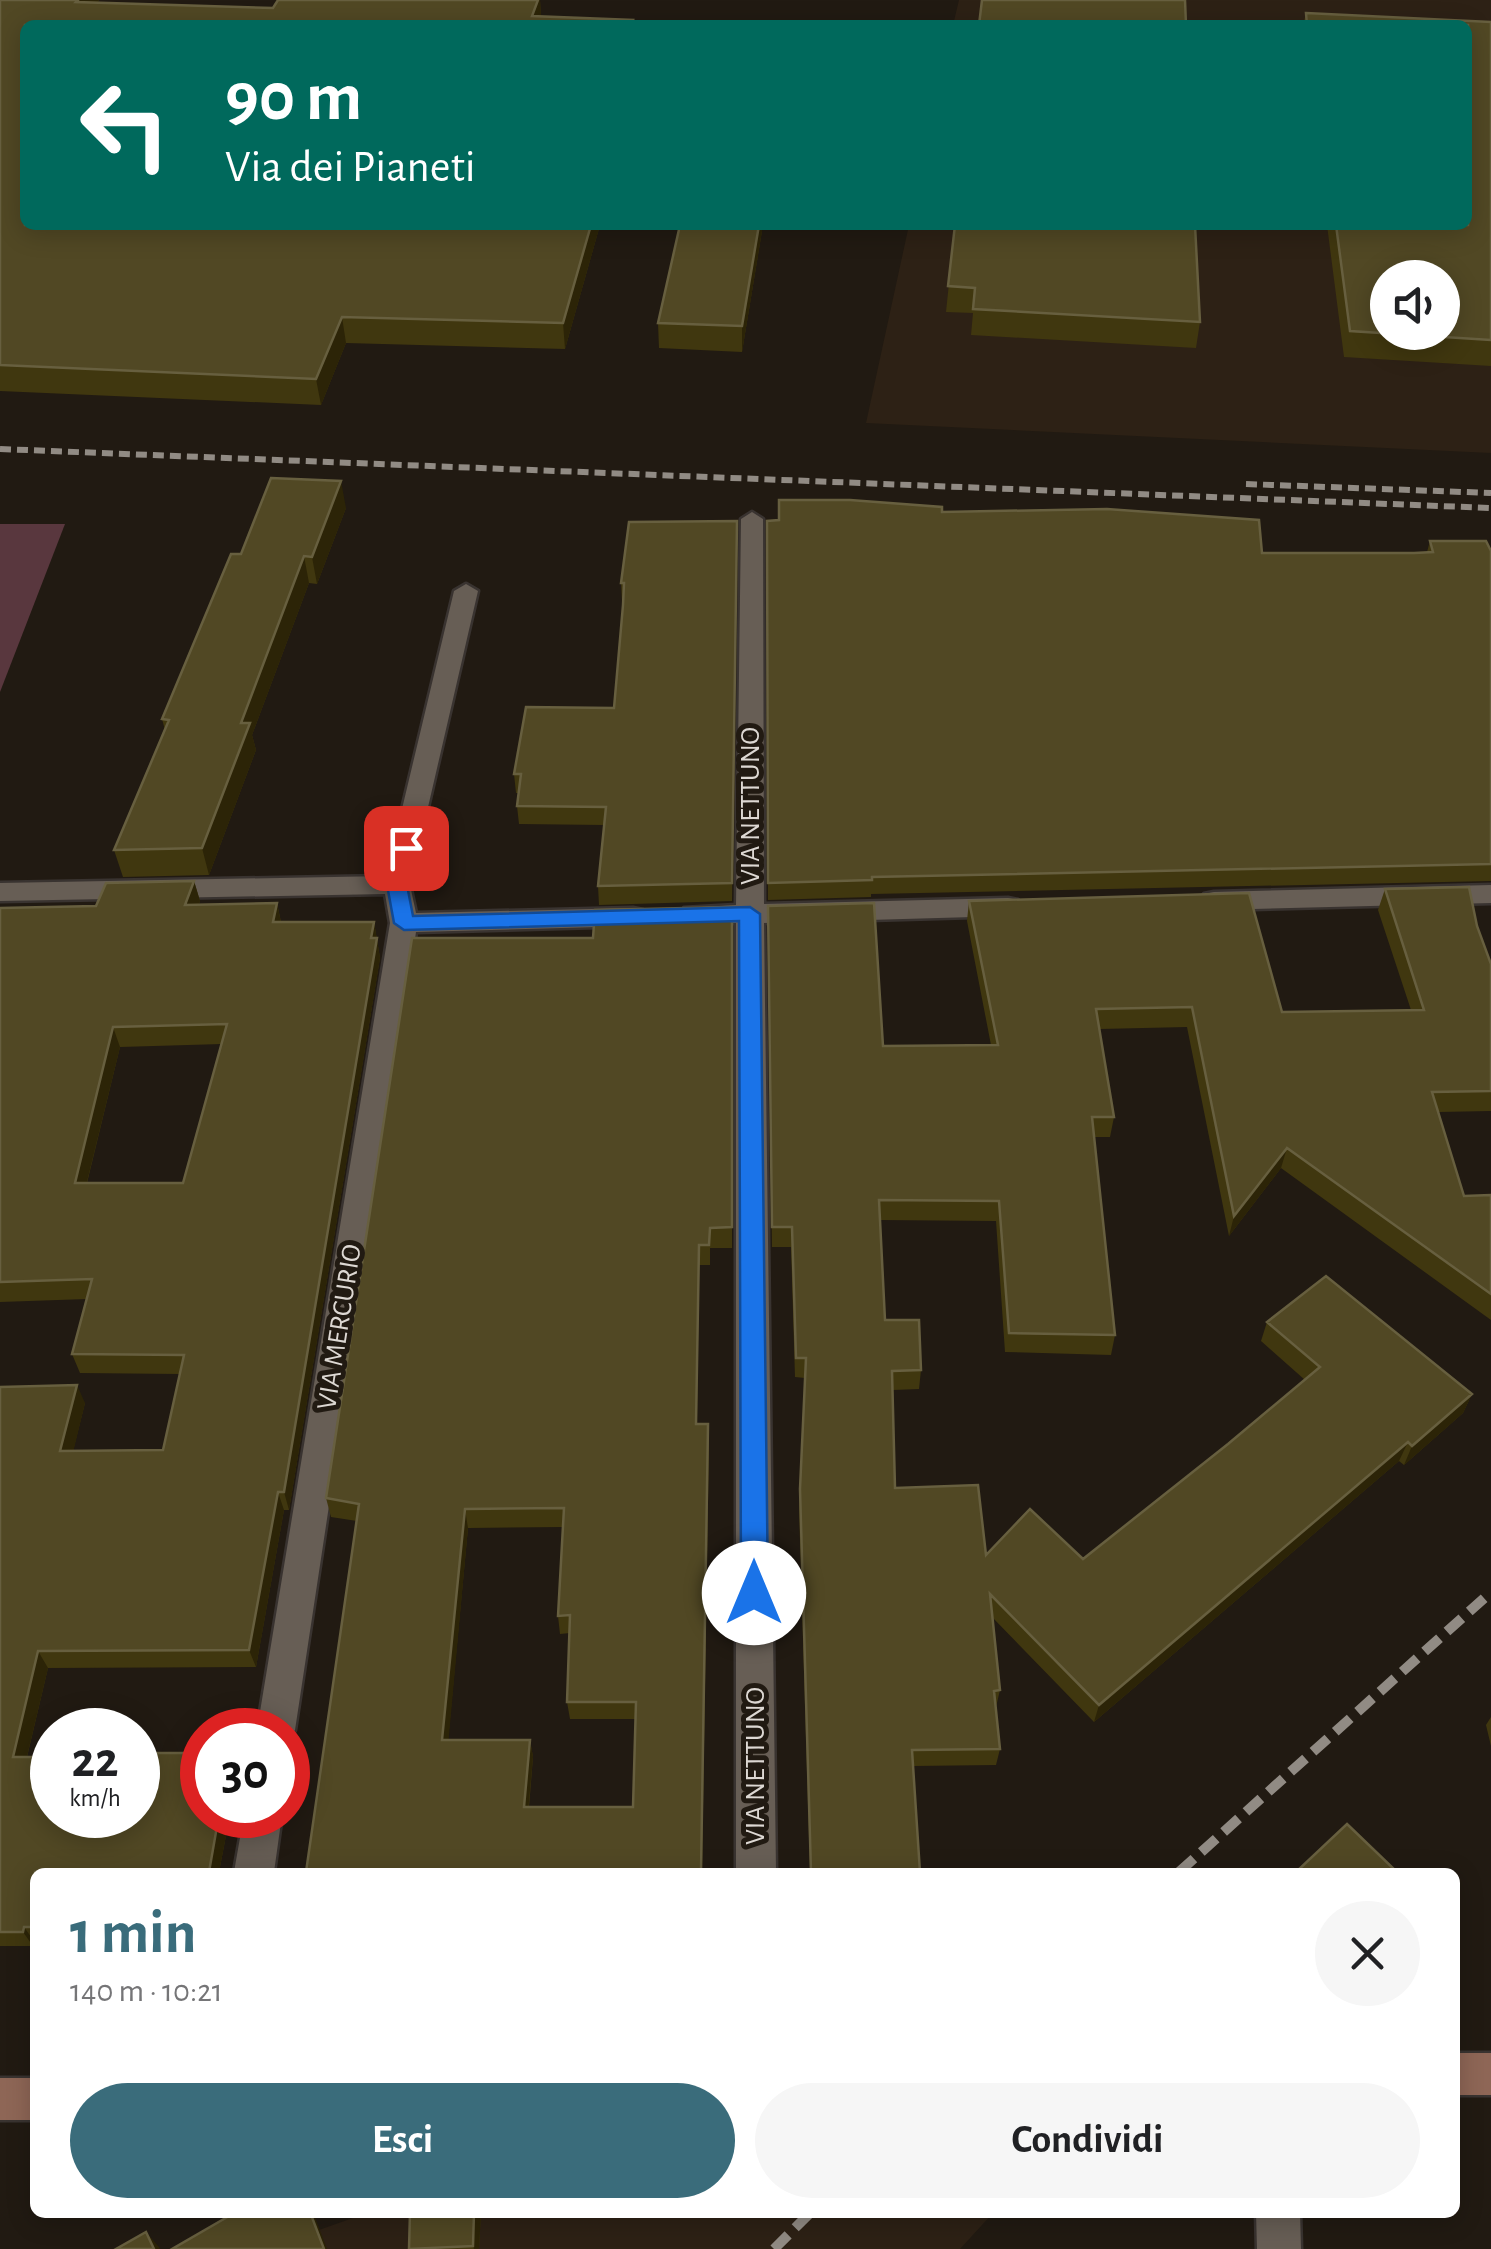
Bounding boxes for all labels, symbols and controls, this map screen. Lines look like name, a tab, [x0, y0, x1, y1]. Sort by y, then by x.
icon: left	[60, 60, 190, 190]
text: 90 m	[225, 63, 362, 133]
text: Via dei Pianeti	[225, 145, 476, 190]
map controls	[1370, 260, 1460, 350]
button: sound	[1370, 260, 1460, 350]
street label: VIA NETTUNO	[737, 727, 765, 885]
pin	[364, 806, 449, 891]
icon: arrive	[379, 821, 434, 876]
street label: VIA MERCURIO	[313, 1242, 367, 1412]
position arrow	[702, 1541, 806, 1645]
street label: VIA NETTUNO	[742, 1687, 770, 1845]
speed limit sign: 30	[180, 1708, 310, 1838]
text: 22	[71, 1736, 119, 1786]
text: km/h	[69, 1786, 121, 1811]
button: close	[1315, 1901, 1420, 2006]
text: 1 min	[70, 1904, 196, 1964]
text: 140 m · 10:21	[70, 1975, 223, 2007]
button: Esci	[70, 2083, 735, 2198]
button: Condividi	[755, 2083, 1420, 2198]

